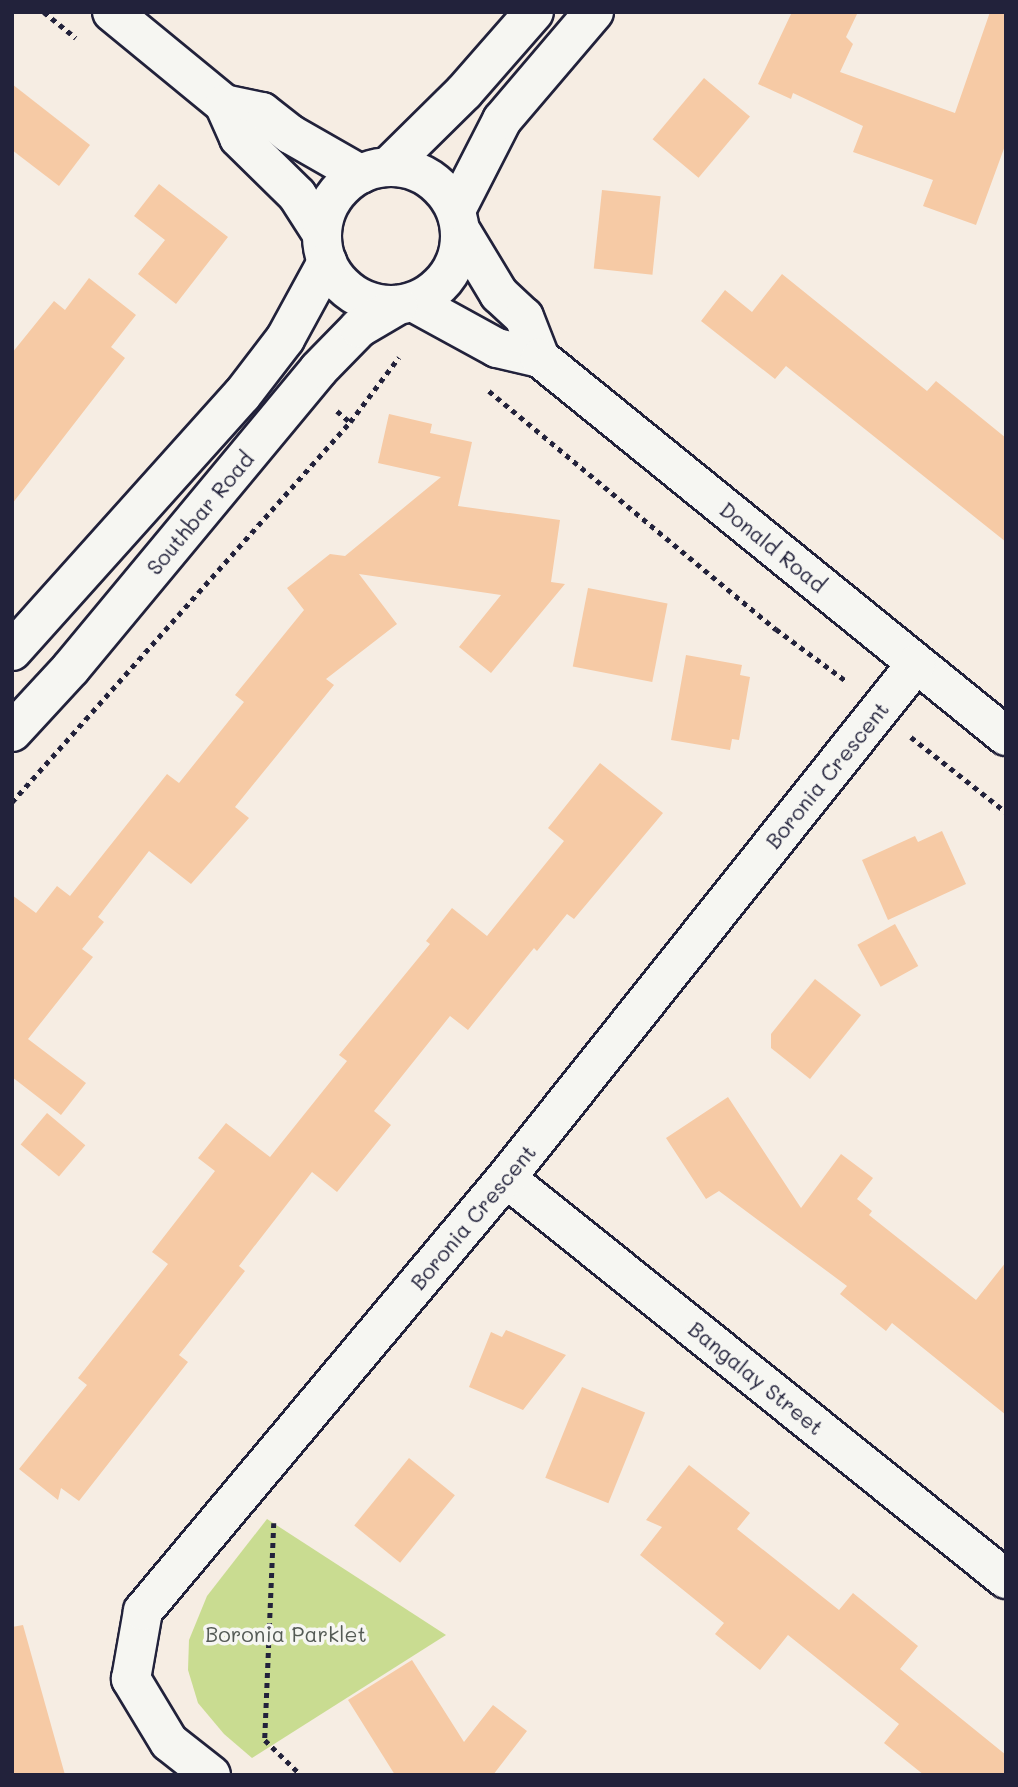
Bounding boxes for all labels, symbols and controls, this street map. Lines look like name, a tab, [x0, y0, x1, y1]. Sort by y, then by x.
street label: Southbar Road	[141, 446, 259, 580]
street label: Donald Road	[715, 497, 831, 597]
street label: Boronia Crescent	[760, 697, 894, 853]
street label: Boronia Crescent	[405, 1139, 541, 1295]
street label: Bangalay Street	[684, 1316, 828, 1440]
park label: Boronia Parklet	[205, 1621, 367, 1647]

